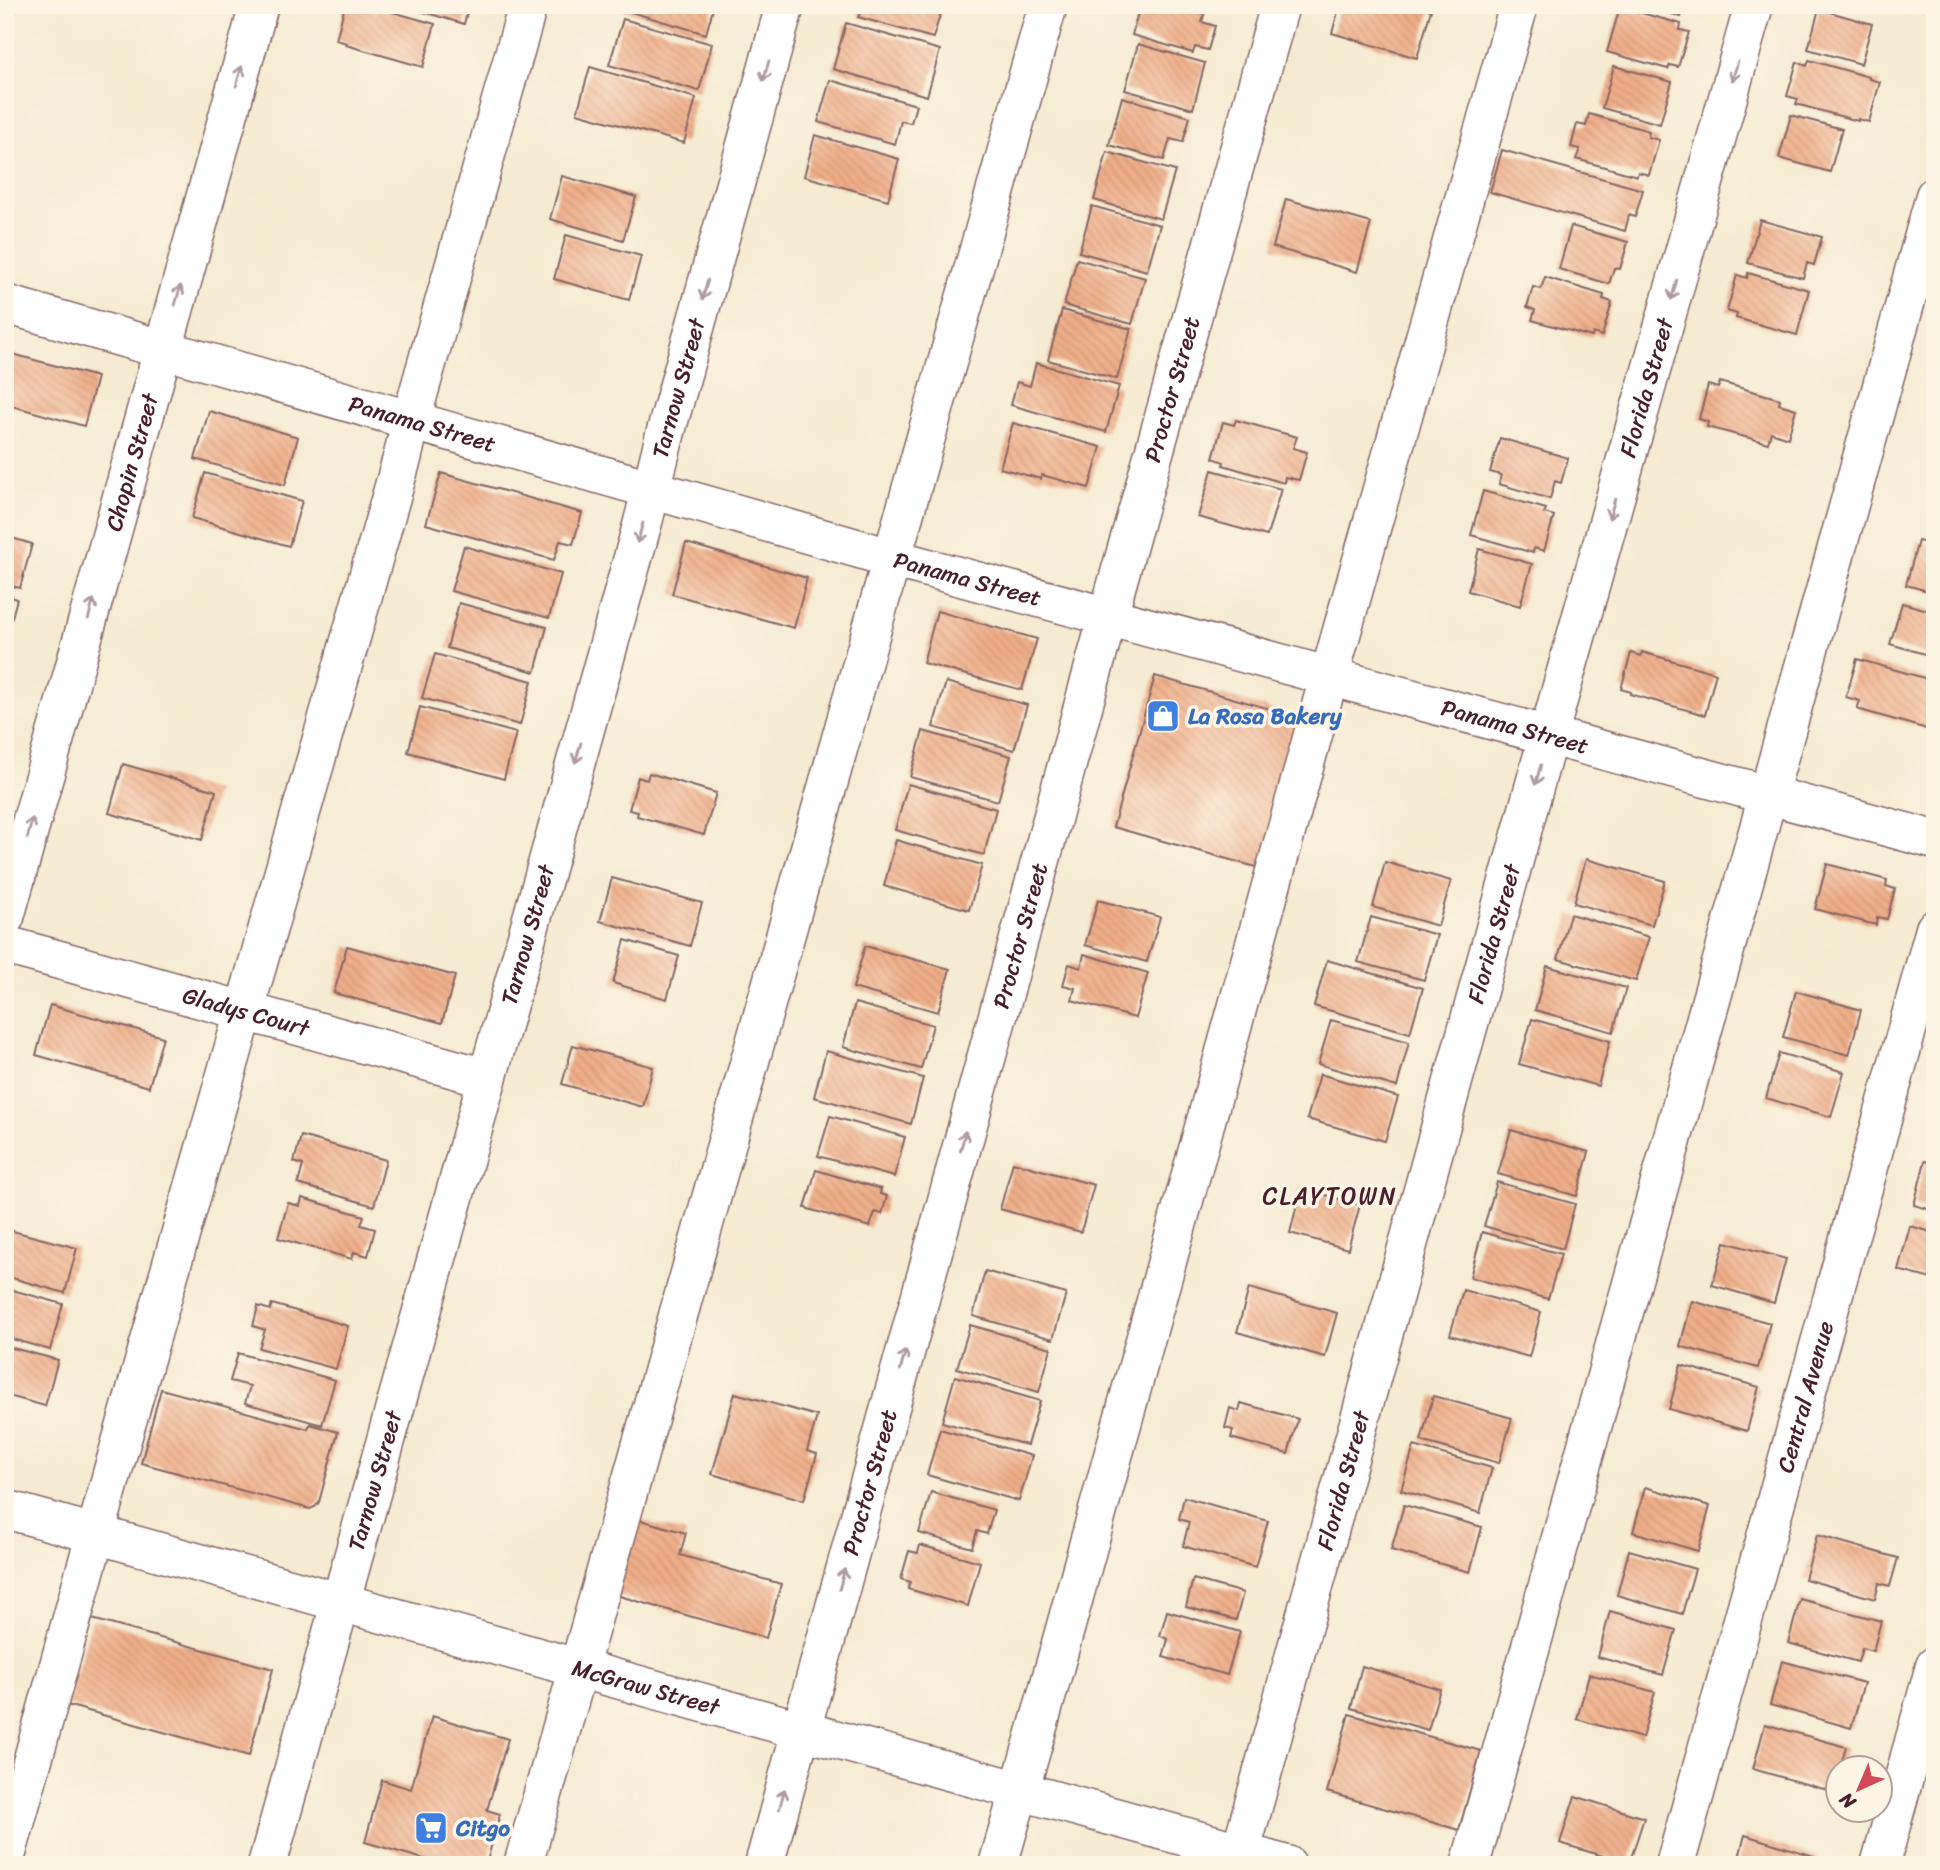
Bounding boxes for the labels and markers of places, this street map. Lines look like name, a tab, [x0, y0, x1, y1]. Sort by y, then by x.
place label: La Rosa Bakery	[1188, 696, 1343, 737]
shop icon: La Rosa Bakery	[1144, 697, 1182, 735]
place label: Citgo	[455, 1808, 510, 1849]
supermarket icon: Citgo	[412, 1809, 450, 1847]

